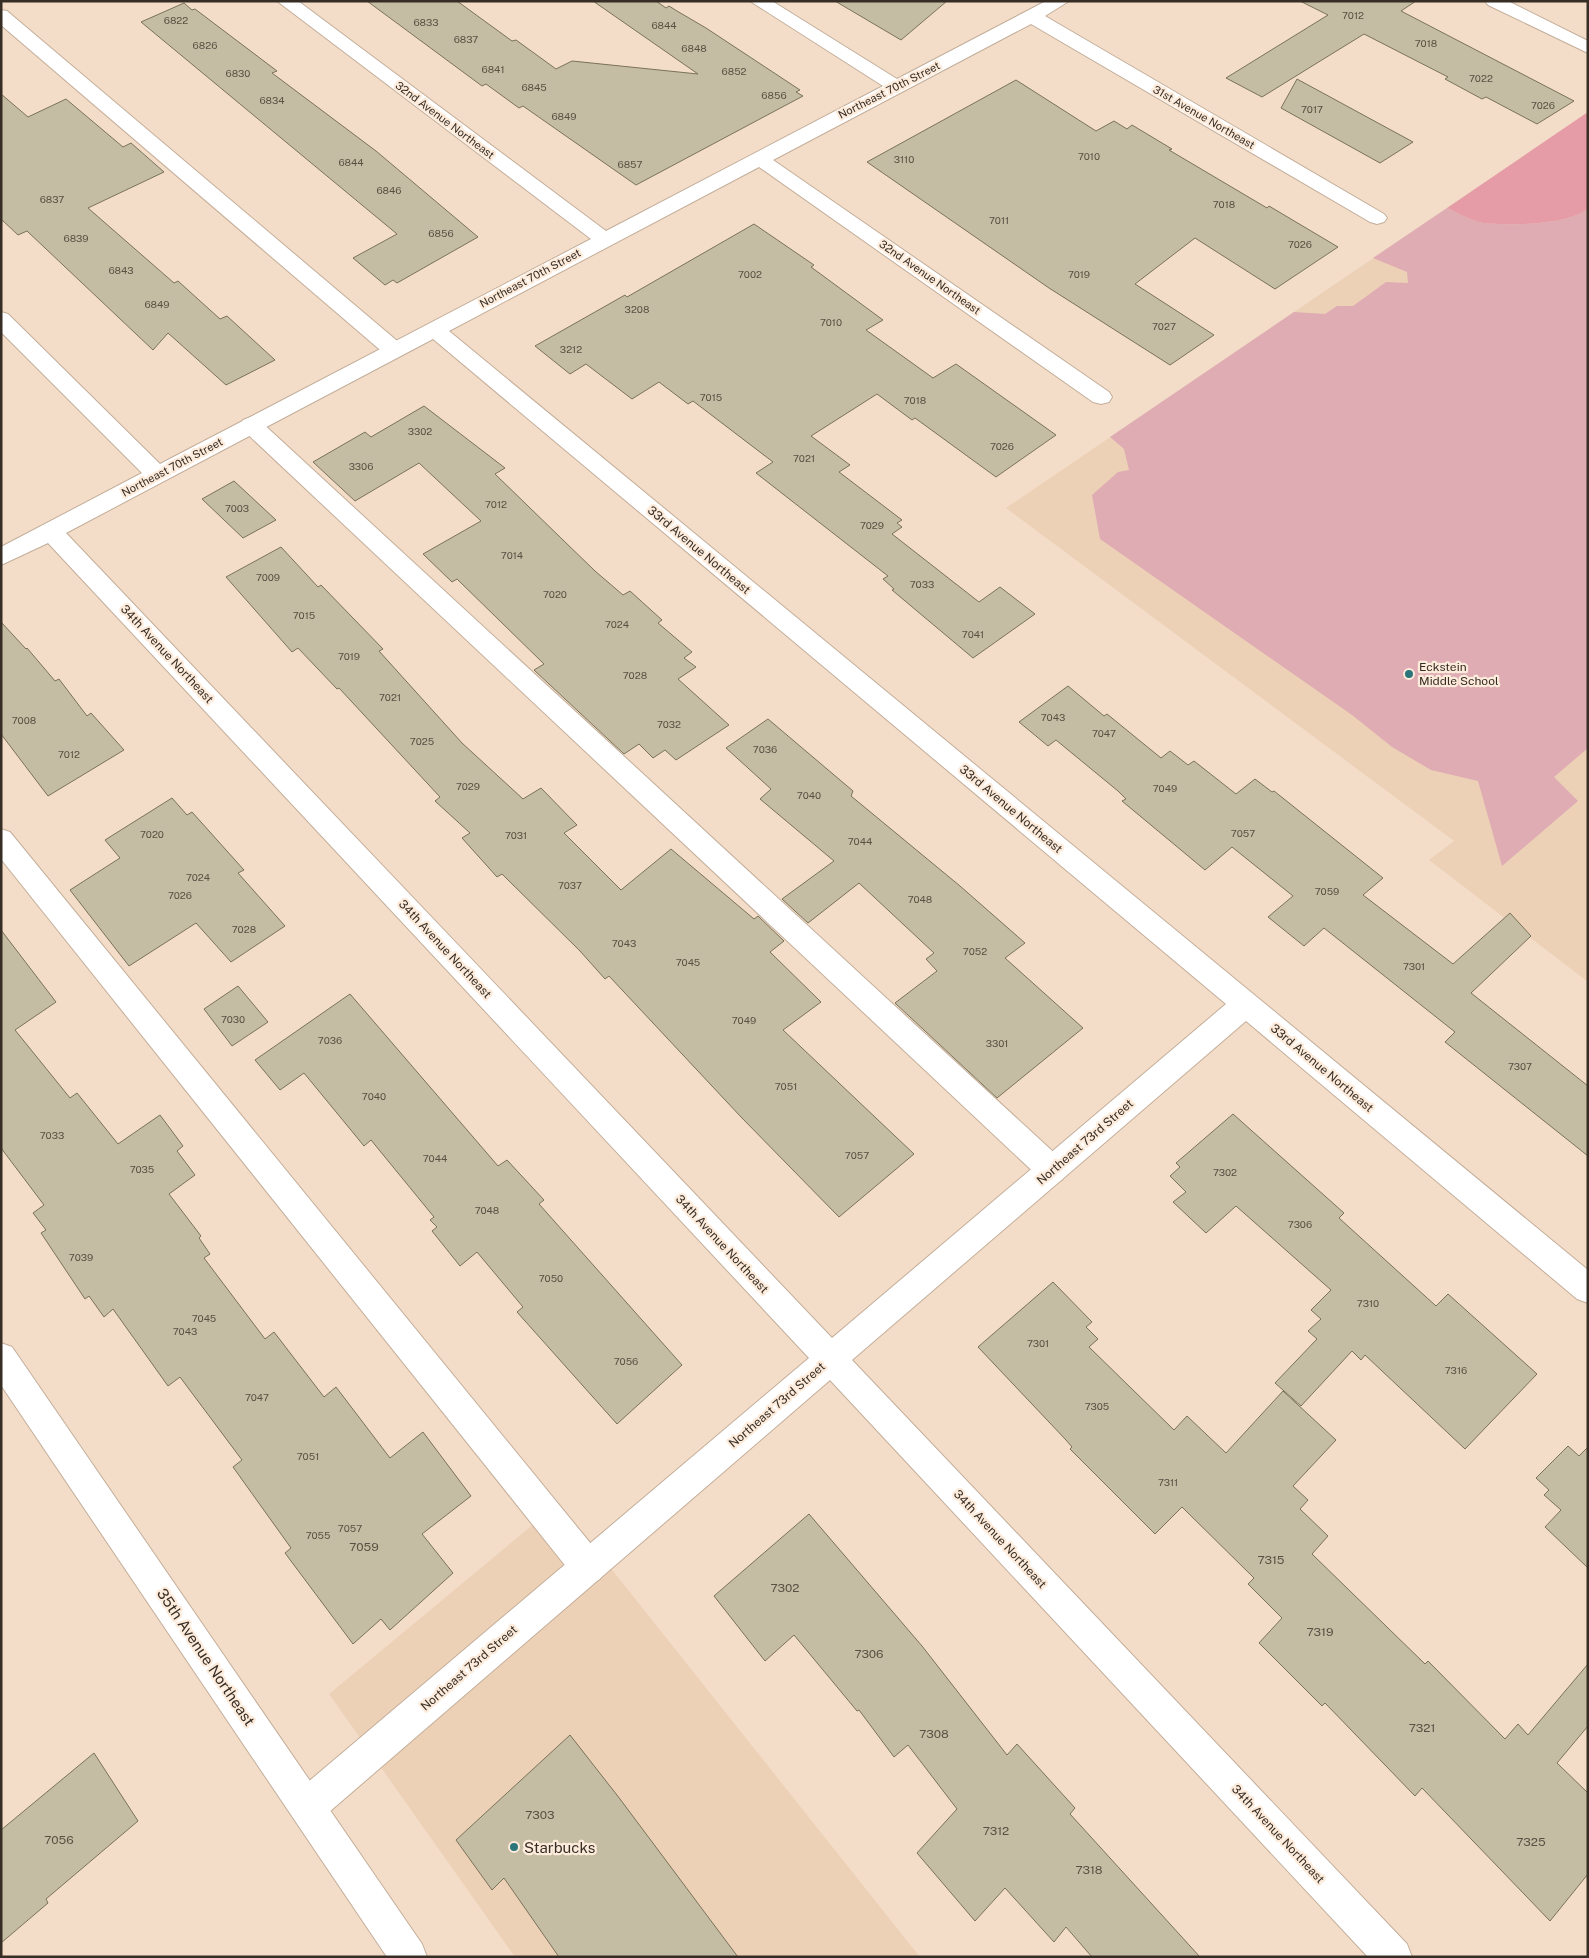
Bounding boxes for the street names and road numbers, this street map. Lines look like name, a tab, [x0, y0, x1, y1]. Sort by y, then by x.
street label: Northeast 70th Street	[836, 59, 942, 121]
street label: 32nd Avenue Northeast	[393, 79, 497, 161]
street label: 31st Avenue Northeast	[1151, 83, 1257, 151]
street label: 32nd Avenue Northeast	[877, 238, 983, 316]
street label: Northeast 70th Street	[478, 246, 582, 310]
street label: Northeast 70th Street	[120, 435, 224, 499]
street label: 33rd Avenue Northeast	[645, 503, 753, 597]
street label: 34th Avenue Northeast	[118, 602, 216, 706]
street label: 33rd Avenue Northeast	[957, 762, 1065, 856]
street label: 34th Avenue Northeast	[396, 897, 494, 1001]
street label: 33rd Avenue Northeast	[1268, 1021, 1376, 1115]
street label: Northeast 73rd Street	[1034, 1096, 1136, 1188]
street label: 34th Avenue Northeast	[673, 1192, 771, 1296]
street label: Northeast 73rd Street	[726, 1359, 828, 1451]
street label: 34th Avenue Northeast	[951, 1487, 1049, 1591]
street label: 35th Avenue Northeast	[154, 1585, 258, 1729]
street label: Northeast 73rd Street	[418, 1622, 520, 1714]
street label: 34th Avenue Northeast	[1229, 1782, 1327, 1886]

